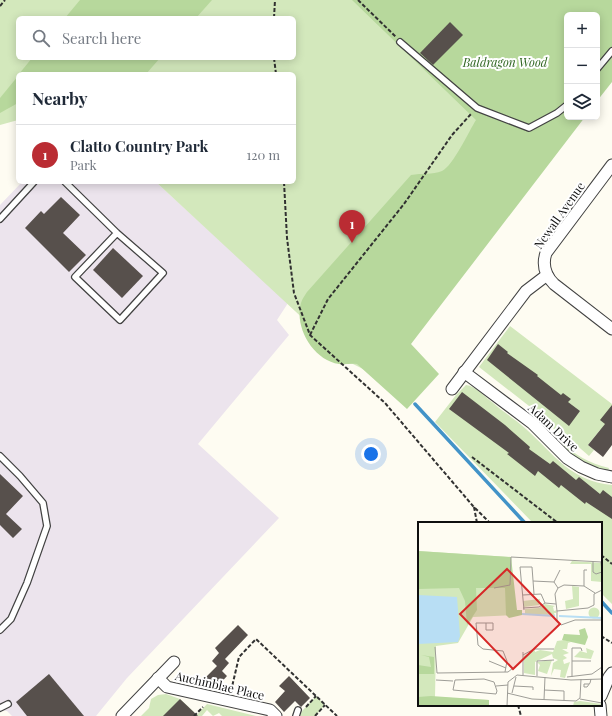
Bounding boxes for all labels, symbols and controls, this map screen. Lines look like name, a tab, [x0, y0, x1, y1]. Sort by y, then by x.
map controls	[564, 12, 600, 120]
button: +	[564, 12, 600, 48]
search box	[16, 16, 296, 60]
icon: search	[30, 27, 52, 49]
text: Search here	[62, 28, 141, 48]
button: −	[564, 48, 600, 84]
park label: Baldragon Wood	[462, 54, 548, 70]
button: layers	[564, 84, 600, 120]
text: Nearby	[32, 87, 87, 109]
text: Clatto Country Park	[70, 136, 208, 156]
text: 1	[43, 146, 47, 163]
text: 120 m	[246, 146, 280, 163]
text: Park	[70, 156, 97, 173]
street label: Newall Avenue	[530, 178, 588, 252]
pin: 1	[339, 210, 365, 243]
street label: Adam Drive	[525, 399, 583, 455]
your location	[361, 444, 381, 464]
inset map	[418, 522, 602, 706]
street label: Auchinblae Place	[173, 667, 266, 703]

